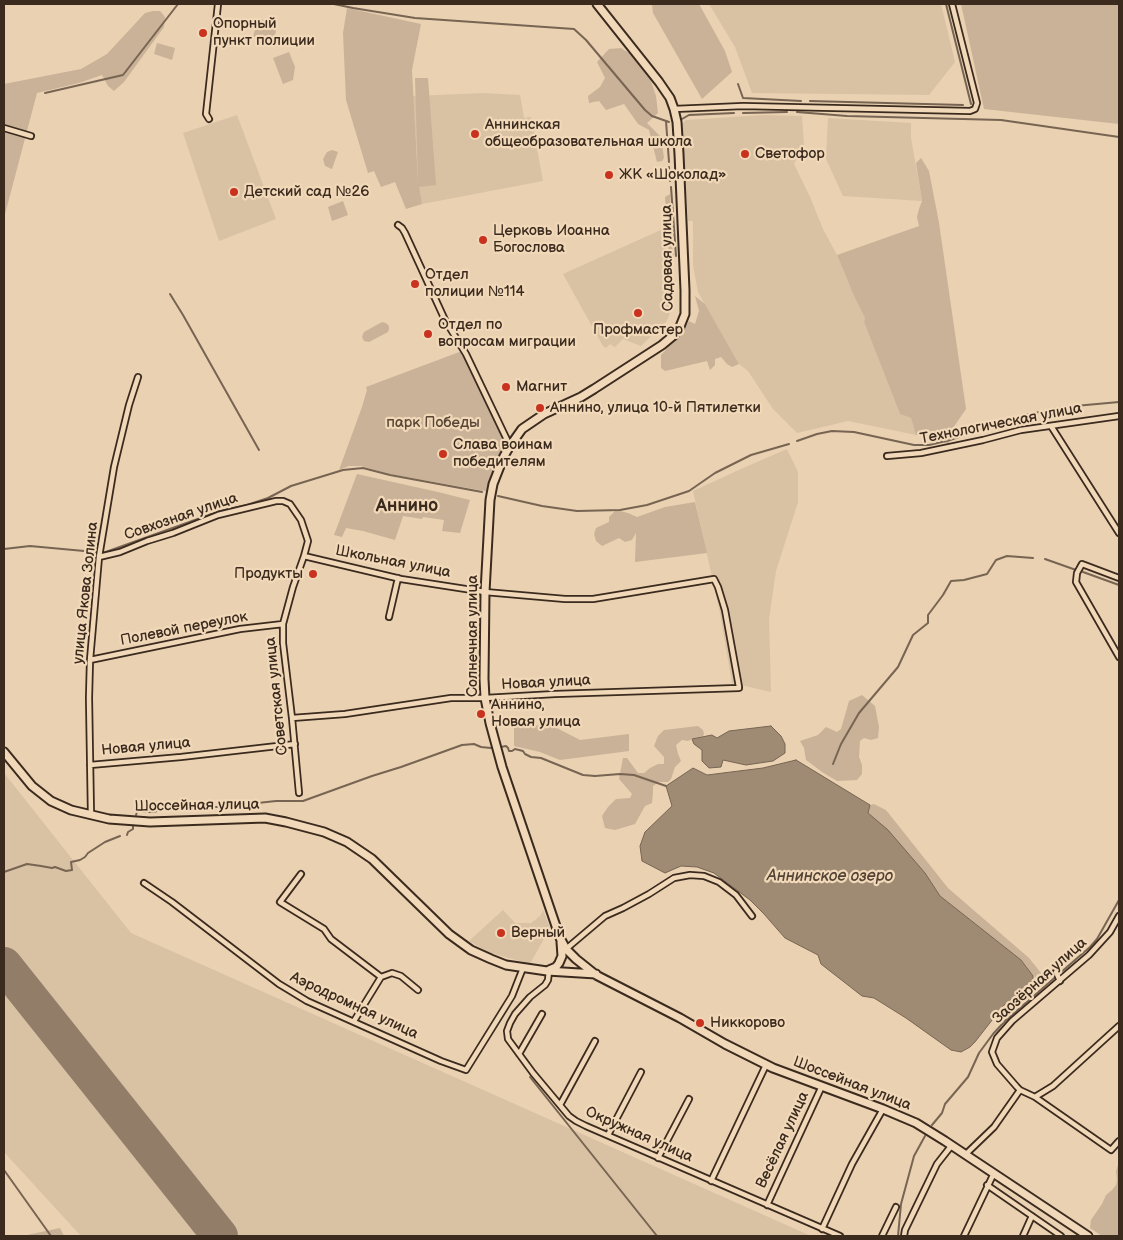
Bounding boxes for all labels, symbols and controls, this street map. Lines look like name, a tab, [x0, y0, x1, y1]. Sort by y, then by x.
place label: Опорный пункт полиции	[213, 15, 315, 50]
marker: Опорный пункт полиции	[197, 27, 209, 39]
place label: Аннинская общеобразовательная школа	[485, 116, 692, 151]
marker: Аннинская общеобразовательная школа	[469, 128, 481, 140]
place label: Светофор	[755, 145, 825, 163]
marker: Светофор	[739, 148, 751, 160]
place label: ЖК «Шоколад»	[619, 166, 726, 184]
marker: ЖК «Шоколад»	[603, 169, 615, 181]
place label: Детский сад №26	[244, 183, 369, 201]
marker: Детский сад №26	[228, 186, 240, 198]
street label: Садовая улица	[658, 205, 678, 311]
place label: Церковь Иоанна Богослова	[493, 222, 610, 257]
marker: Церковь Иоанна Богослова	[477, 234, 489, 246]
place label: Отдел полиции №114	[425, 266, 525, 301]
marker: Отдел полиции №114	[409, 278, 421, 290]
marker: Профмастер	[632, 307, 644, 319]
place label: Отдел по вопросам миграции	[438, 316, 576, 351]
place label: Профмастер	[593, 321, 683, 339]
marker: Отдел по вопросам миграции	[422, 328, 434, 340]
place label: Магнит	[516, 378, 567, 396]
marker: Магнит	[500, 381, 512, 393]
place label: Аннино, улица 10-й Пятилетки	[550, 399, 761, 417]
street label: Технологическая улица	[919, 399, 1083, 449]
marker: Аннино, улица 10-й Пятилетки	[534, 402, 546, 414]
park label: парк Победы	[386, 414, 480, 432]
place label: Слава воинам победителям	[453, 436, 553, 471]
marker: Слава воинам победителям	[437, 448, 449, 460]
street label: Совхозная улица	[122, 489, 240, 545]
district label: Аннино	[376, 495, 438, 517]
street label: улица Якова Золина	[70, 521, 102, 665]
street label: Школьная улица	[334, 542, 452, 582]
place label: Продукты	[234, 565, 303, 583]
marker: Продукты	[307, 568, 319, 580]
street label: Солнечная улица	[464, 575, 482, 697]
street label: Полевой переулок	[119, 608, 249, 650]
street label: Советская улица	[262, 636, 292, 756]
street label: Новая улица	[501, 672, 591, 694]
place label: Аннино, Новая улица	[491, 696, 581, 731]
marker: Аннино, Новая улица	[475, 708, 487, 720]
street label: Новая улица	[101, 734, 191, 760]
street label: Шоссейная улица	[134, 796, 260, 816]
water label: Аннинское озеро	[767, 867, 893, 887]
place label: Верный	[511, 924, 565, 942]
marker: Верный	[495, 927, 507, 939]
street label: Заозёрная улица	[989, 934, 1091, 1028]
street label: Аэродромная улица	[287, 968, 421, 1044]
place label: Никкорово	[710, 1014, 785, 1032]
marker: Никкорово	[694, 1017, 706, 1029]
street label: Шоссейная улица	[790, 1053, 914, 1115]
street label: Весёлая улица	[753, 1089, 813, 1191]
street label: Окружная улица	[582, 1103, 696, 1167]

